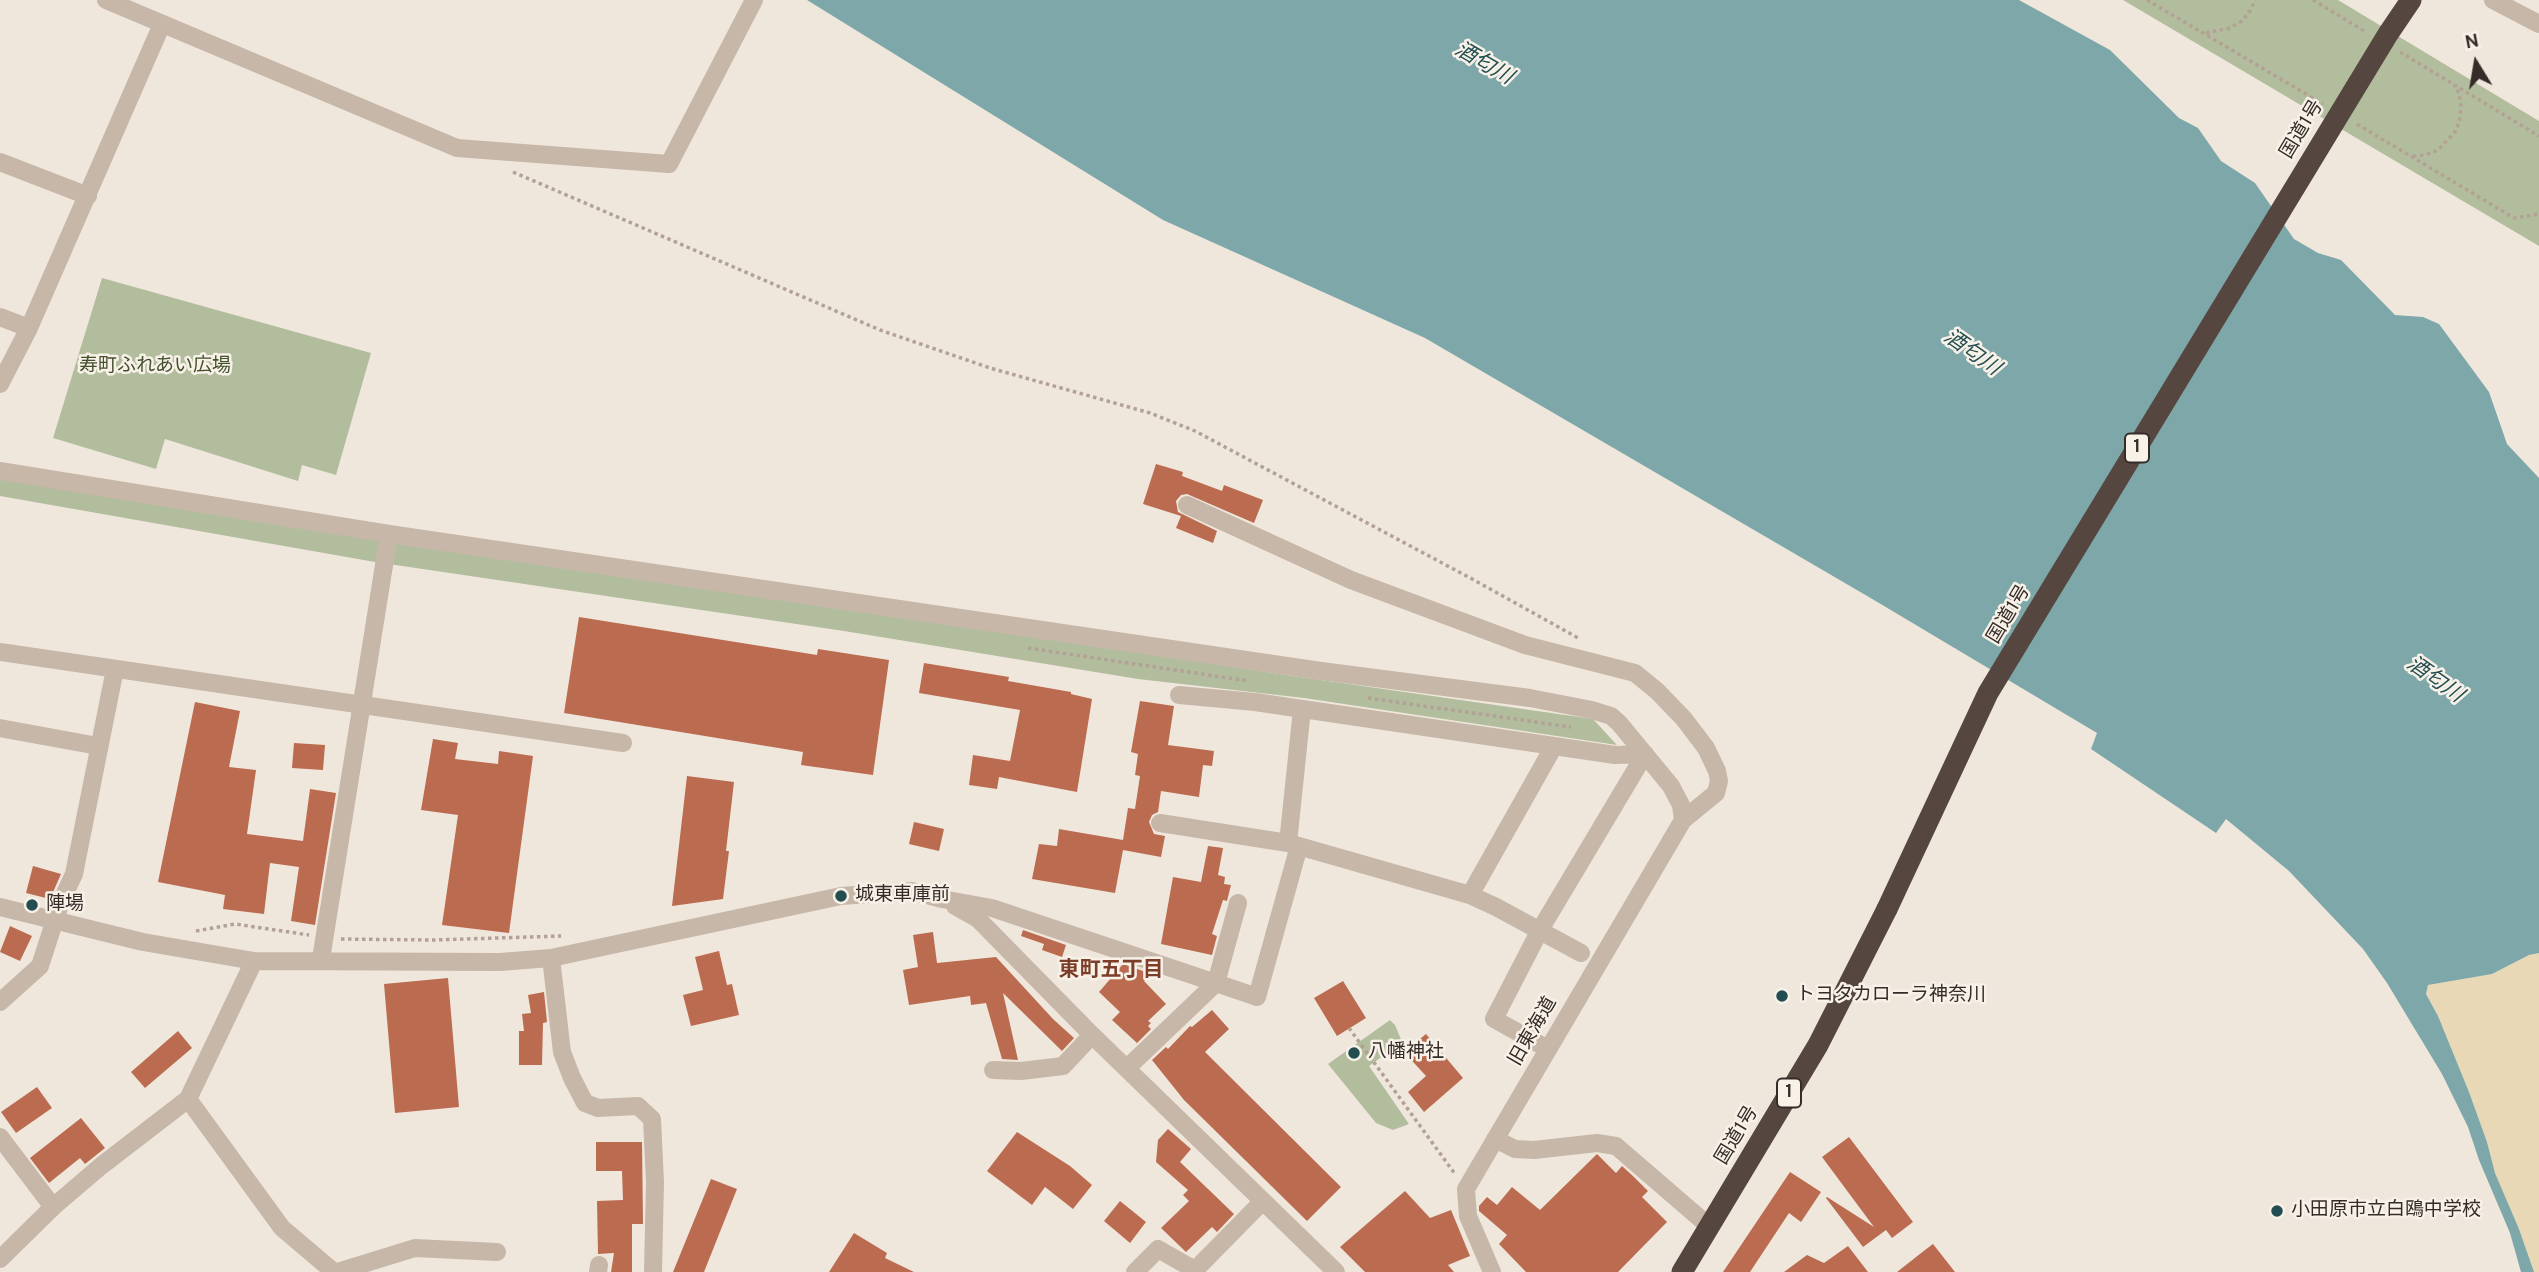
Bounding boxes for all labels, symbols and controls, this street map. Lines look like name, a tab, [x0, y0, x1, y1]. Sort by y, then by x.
north arrow	[2441, 28, 2511, 98]
text: N	[2463, 29, 2481, 55]
water label: 酒匂川	[1449, 38, 1517, 92]
street label: 国道1号	[2277, 97, 2329, 163]
water label: 酒匂川	[1938, 326, 2004, 382]
park label: 寿町ふれあい広場	[79, 356, 231, 378]
road number: 1	[2125, 434, 2149, 462]
street label: 国道1号	[1984, 582, 2036, 648]
water label: 酒匂川	[2401, 653, 2467, 709]
place label: 城東車庫前	[855, 885, 950, 907]
marker: 城東車庫前	[833, 888, 849, 904]
place label: 陣場	[46, 894, 84, 916]
marker: 陣場	[24, 897, 40, 913]
district label: 東町五丁目	[1059, 959, 1163, 985]
place label: トヨタカローラ神奈川	[1796, 985, 1986, 1007]
marker: トヨタカローラ神奈川	[1774, 988, 1790, 1004]
street label: 旧東海道	[1505, 993, 1563, 1071]
place label: 八幡神社	[1368, 1042, 1444, 1064]
marker: 八幡神社	[1346, 1045, 1362, 1061]
road number: 1	[1777, 1078, 1801, 1108]
street label: 国道1号	[1712, 1103, 1764, 1169]
place label: 小田原市立白鴎中学校	[2291, 1200, 2481, 1222]
marker: 小田原市立白鴎中学校	[2269, 1203, 2285, 1219]

